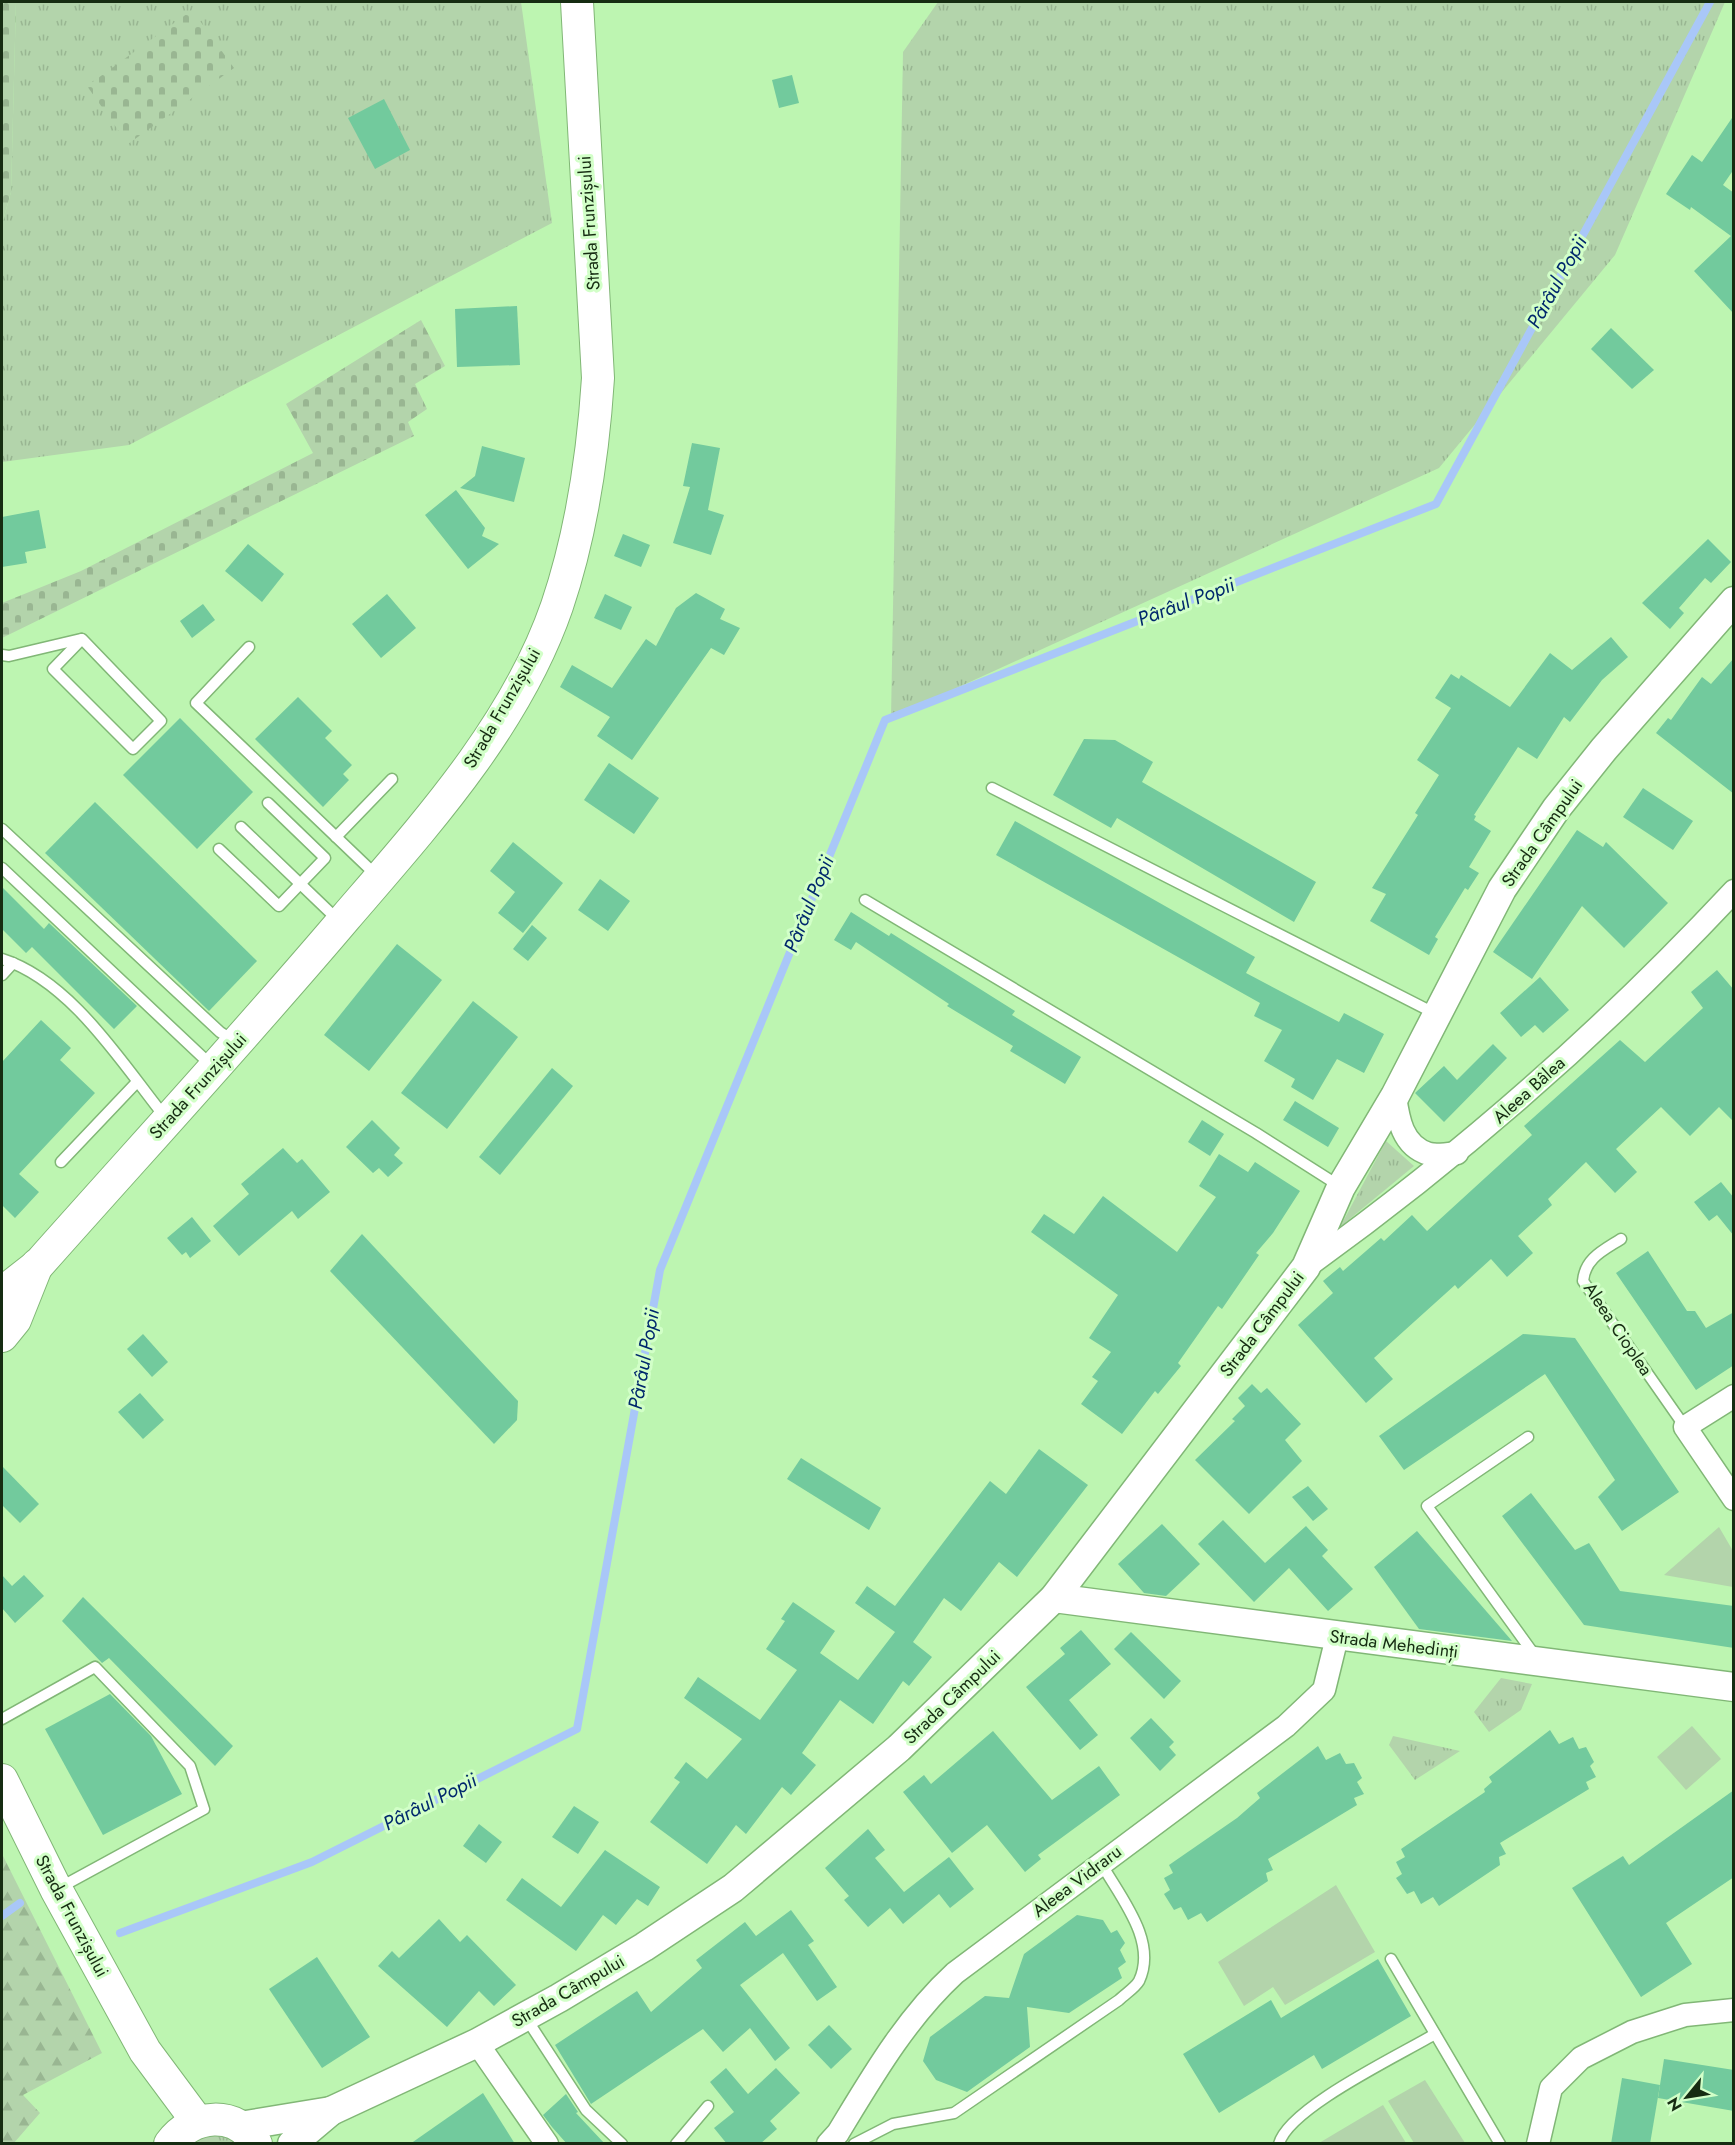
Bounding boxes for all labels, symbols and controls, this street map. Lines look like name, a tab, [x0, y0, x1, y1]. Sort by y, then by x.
street label: Strada Frunzișului	[571, 155, 607, 291]
water label: Pârâul Popii	[1520, 230, 1595, 334]
water label: Pârâul Popii	[1133, 570, 1240, 634]
street label: Strada Frunzișului	[457, 643, 547, 773]
street label: Strada Câmpului	[1495, 774, 1589, 892]
water label: Pârâul Popii	[776, 850, 842, 957]
street label: Strada Frunzișului	[143, 1027, 253, 1145]
street label: Aleea Bâlea	[1487, 1050, 1571, 1130]
street label: Strada Câmpului	[1214, 1266, 1310, 1382]
street label: Aleea Cioplea	[1577, 1277, 1659, 1381]
water label: Pârâul Popii	[621, 1305, 667, 1412]
street label: Strada Mehedinți	[1328, 1623, 1460, 1665]
street label: Strada Câmpului	[897, 1644, 1007, 1750]
water label: Pârâul Popii	[378, 1766, 483, 1838]
street label: Aleea Vidraru	[1027, 1839, 1127, 1923]
street label: Strada Frunzișului	[29, 1850, 115, 1982]
street label: Strada Câmpului	[507, 1948, 629, 2034]
north arrow	[1657, 2067, 1717, 2127]
text: N	[1661, 2093, 1688, 2116]

